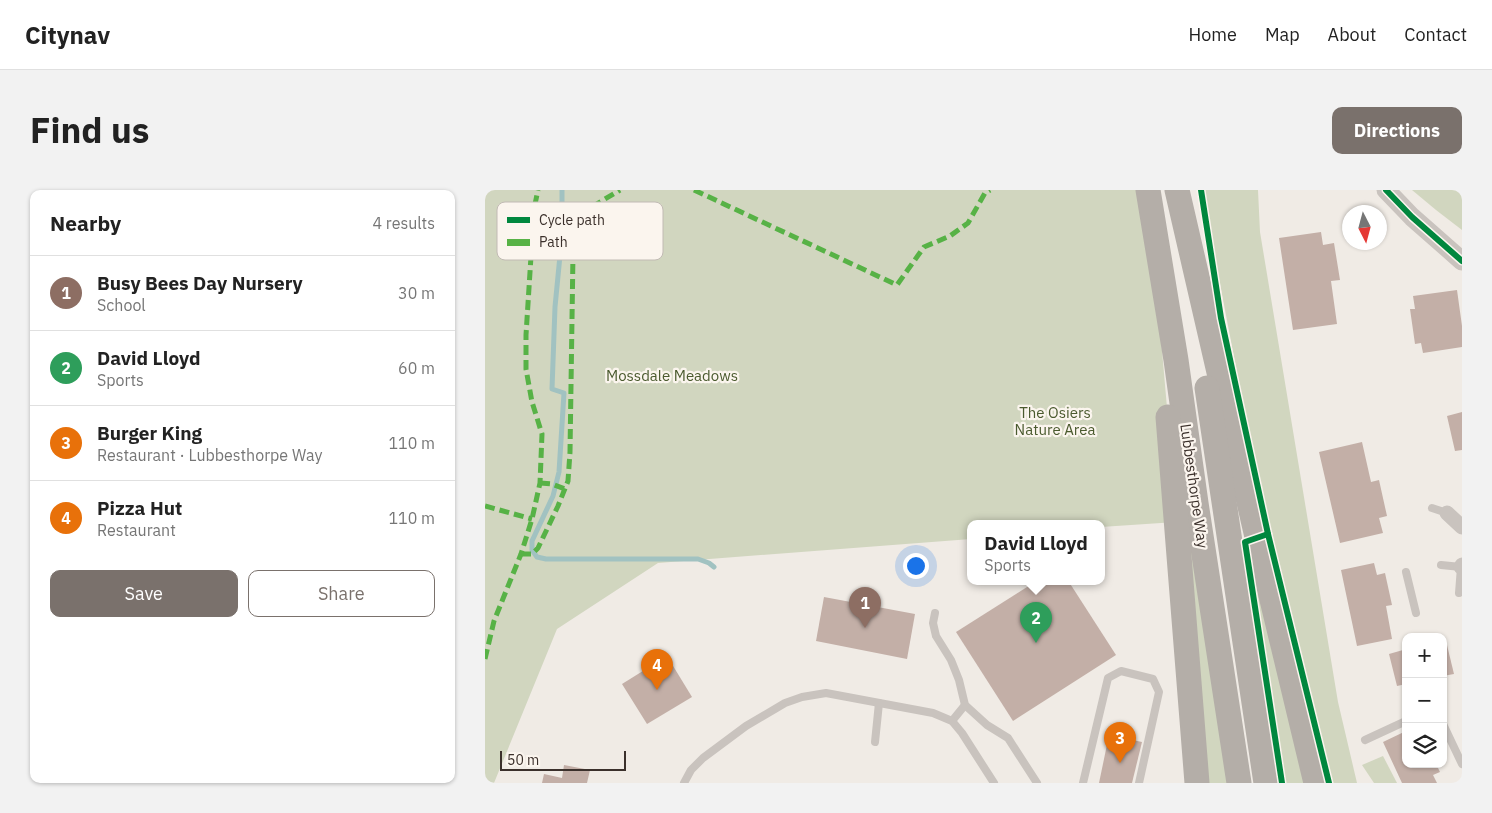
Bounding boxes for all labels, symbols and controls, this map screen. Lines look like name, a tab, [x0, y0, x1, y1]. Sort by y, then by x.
text: Citynav	[25, 19, 110, 51]
text: Home	[1189, 23, 1237, 46]
text: Map	[1265, 23, 1300, 46]
text: About	[1328, 23, 1376, 46]
text: Contact	[1404, 23, 1467, 46]
text: Find us	[30, 107, 149, 153]
button: Directions	[1332, 107, 1462, 154]
legend	[497, 202, 663, 260]
north arrow	[1342, 205, 1387, 250]
text: Nearby	[50, 209, 121, 237]
text: Cycle path	[539, 211, 605, 229]
text: 4 results	[372, 213, 435, 233]
text: Path	[539, 233, 568, 251]
text: Busy Bees Day Nursery	[97, 271, 303, 295]
text: 1	[61, 283, 71, 303]
text: 30 m	[398, 283, 435, 303]
text: School	[97, 295, 146, 315]
text: David Lloyd	[97, 346, 200, 370]
text: 2	[61, 358, 71, 378]
text: 60 m	[398, 358, 435, 378]
park label: Mossdale Meadows	[606, 366, 738, 385]
text: Sports	[97, 370, 144, 390]
park label: The Osiers Nature Area	[1015, 403, 1095, 439]
text: Burger King	[97, 421, 202, 445]
street label: Lubbesthorpe Way	[1176, 422, 1213, 550]
text: 3	[61, 433, 71, 453]
text: 110 m	[388, 433, 435, 453]
text: Restaurant · Lubbesthorpe Way	[97, 445, 322, 465]
text: Pizza Hut	[97, 496, 182, 520]
text: 4	[61, 508, 71, 528]
text: 110 m	[388, 508, 435, 528]
text: Restaurant	[97, 520, 176, 540]
popup	[967, 520, 1105, 585]
text: David Lloyd	[984, 531, 1088, 555]
your location	[903, 553, 929, 579]
text: Sports	[984, 555, 1031, 575]
button: Save	[50, 570, 238, 617]
button: Share	[248, 570, 435, 617]
pin: 1	[849, 587, 881, 628]
pin: 2	[1020, 602, 1052, 643]
map controls	[1402, 633, 1447, 768]
button: +	[1402, 633, 1447, 678]
pin: 4	[641, 649, 673, 690]
button: −	[1402, 678, 1447, 723]
pin: 3	[1104, 722, 1136, 763]
button: layers	[1402, 723, 1447, 768]
scale bar	[500, 748, 626, 771]
text: 50 m	[507, 751, 539, 769]

